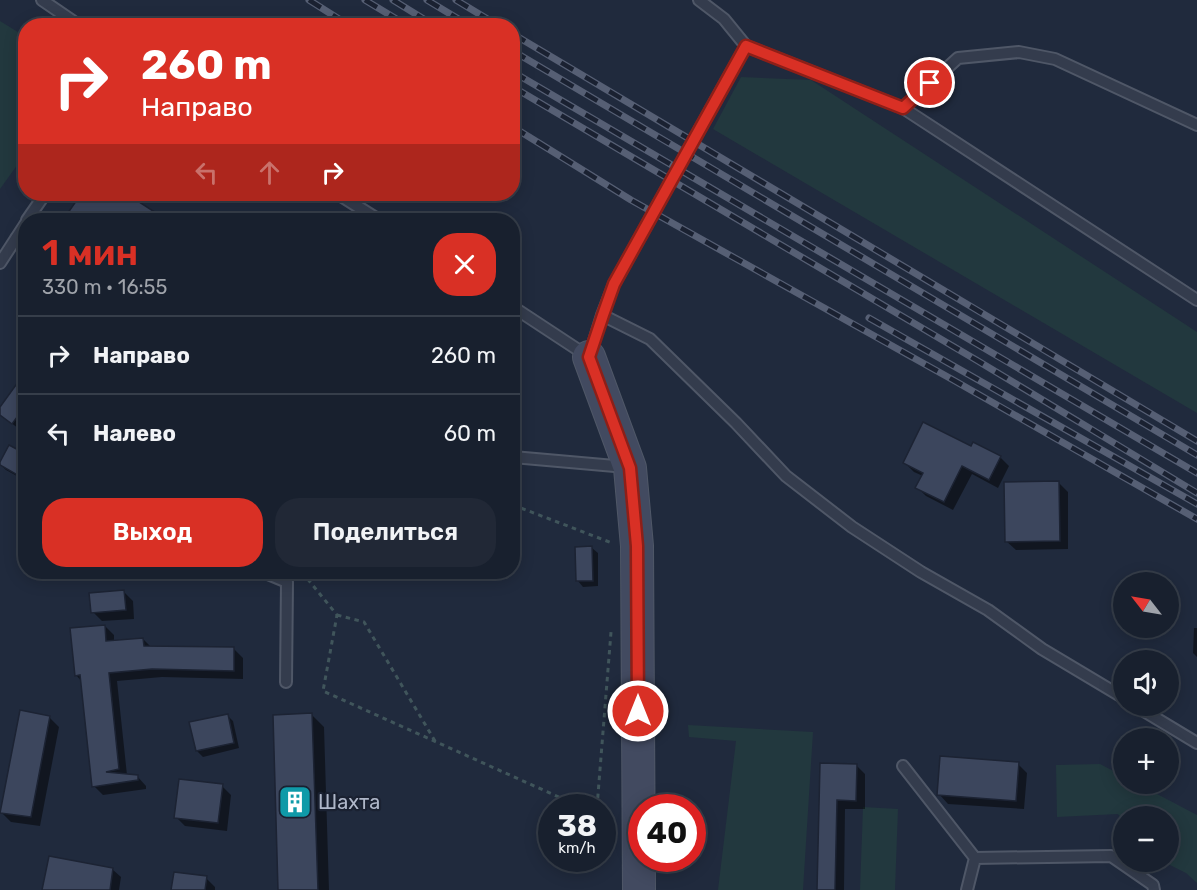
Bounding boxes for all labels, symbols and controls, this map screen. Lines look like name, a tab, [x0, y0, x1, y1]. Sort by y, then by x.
text: 260 m	[141, 40, 272, 90]
icon: right	[42, 42, 120, 120]
pin	[904, 57, 955, 108]
icon: arrive	[913, 66, 946, 99]
text: Направо	[141, 91, 253, 123]
icon: left	[190, 156, 223, 189]
icon: ahead	[253, 156, 286, 189]
icon: right	[316, 156, 349, 189]
text: 1 мин	[42, 231, 138, 274]
button: close	[433, 233, 496, 296]
text: 330 m · 16:55	[42, 275, 167, 299]
icon: right	[42, 339, 75, 372]
text: Направо	[93, 342, 190, 369]
text: 260 m	[431, 342, 496, 369]
icon: left	[42, 417, 75, 450]
text: Налево	[93, 420, 176, 447]
text: 60 m	[444, 420, 496, 447]
button: Выход	[42, 498, 263, 567]
button: Поделиться	[275, 498, 496, 567]
north arrow	[1113, 572, 1179, 638]
map controls	[1113, 572, 1179, 872]
button: sound	[1113, 650, 1179, 716]
position arrow	[606, 679, 670, 743]
button: +	[1113, 728, 1179, 794]
building icon: Шахта	[277, 784, 313, 820]
place label: Шахта	[318, 790, 380, 814]
speed limit sign: 40	[628, 794, 706, 872]
button: −	[1113, 806, 1179, 872]
text: 38	[557, 808, 597, 844]
text: km/h	[558, 839, 596, 857]

